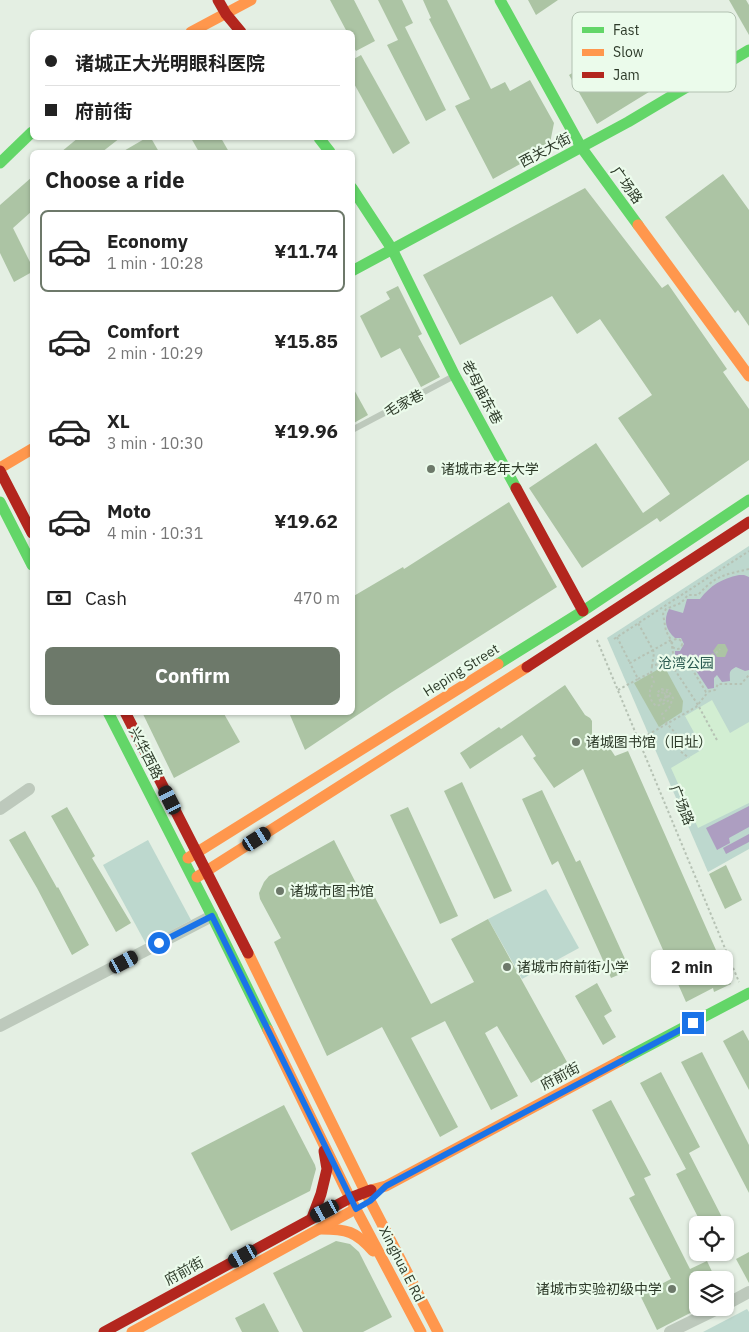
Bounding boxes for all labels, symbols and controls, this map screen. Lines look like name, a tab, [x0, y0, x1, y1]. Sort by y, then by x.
legend	[572, 12, 736, 92]
text: Fast	[613, 21, 639, 39]
text: Slow	[613, 43, 644, 61]
text: 诸城正大光明眼科医院	[75, 51, 265, 75]
text: Jam	[613, 66, 640, 84]
text: 府前街	[75, 99, 132, 123]
street label: 西关大街	[516, 129, 574, 171]
street label: 广场路	[607, 163, 647, 207]
text: Choose a ride	[45, 165, 185, 194]
icon: car	[47, 229, 92, 274]
text: Economy	[107, 229, 188, 253]
text: ¥11.74	[274, 239, 338, 263]
text: 1 min · 10:28	[107, 253, 203, 273]
icon: car	[47, 319, 92, 364]
text: Comfort	[107, 319, 180, 343]
text: ¥15.85	[274, 329, 338, 353]
text: 2 min · 10:29	[107, 343, 203, 363]
street label: 老母庙东巷	[458, 357, 506, 427]
street label: 毛家巷	[381, 385, 427, 421]
icon: car	[47, 409, 92, 454]
text: XL	[107, 409, 130, 433]
text: ¥19.96	[274, 419, 338, 443]
text: 3 min · 10:30	[107, 433, 203, 453]
place label: 诸城市老年大学	[441, 460, 539, 478]
marker: 诸城市老年大学	[425, 463, 437, 475]
icon: car	[47, 499, 92, 544]
text: Moto	[107, 499, 151, 523]
text: ¥19.62	[274, 509, 338, 533]
text: 4 min · 10:31	[107, 523, 203, 543]
icon: cash	[45, 584, 73, 612]
text: Cash	[85, 586, 127, 610]
text: 470 m	[293, 588, 340, 608]
street label: Heping Street	[420, 639, 502, 700]
button: Confirm	[45, 647, 340, 705]
park label: 沧湾公园	[658, 654, 714, 672]
street label: 兴华西路	[125, 724, 167, 782]
place label: 诸城图书馆（旧址）	[586, 733, 712, 751]
marker: 诸城图书馆（旧址）	[570, 736, 582, 748]
street label: 广场路	[666, 782, 698, 828]
car	[156, 783, 183, 817]
car	[240, 825, 273, 853]
place label: 诸城市图书馆	[290, 882, 374, 900]
marker: 诸城市图书馆	[274, 885, 286, 897]
route start	[148, 932, 170, 954]
car	[107, 948, 140, 976]
callout: 2 min	[652, 950, 734, 986]
text: 2 min	[671, 957, 713, 977]
place label: 诸城市府前街小学	[517, 958, 629, 976]
marker: 诸城市府前街小学	[501, 961, 513, 973]
route end	[682, 1012, 704, 1034]
street label: 府前街	[537, 1058, 583, 1094]
car	[308, 1197, 341, 1225]
map controls	[689, 1216, 734, 1316]
button: locate	[689, 1216, 734, 1261]
street label: Xinghua E Rd	[375, 1223, 429, 1305]
car	[226, 1242, 259, 1270]
street label: 府前街	[161, 1253, 207, 1289]
button: layers	[689, 1271, 734, 1316]
place label: 诸城市实验初级中学	[536, 1280, 662, 1298]
marker: 诸城市实验初级中学	[666, 1283, 678, 1295]

